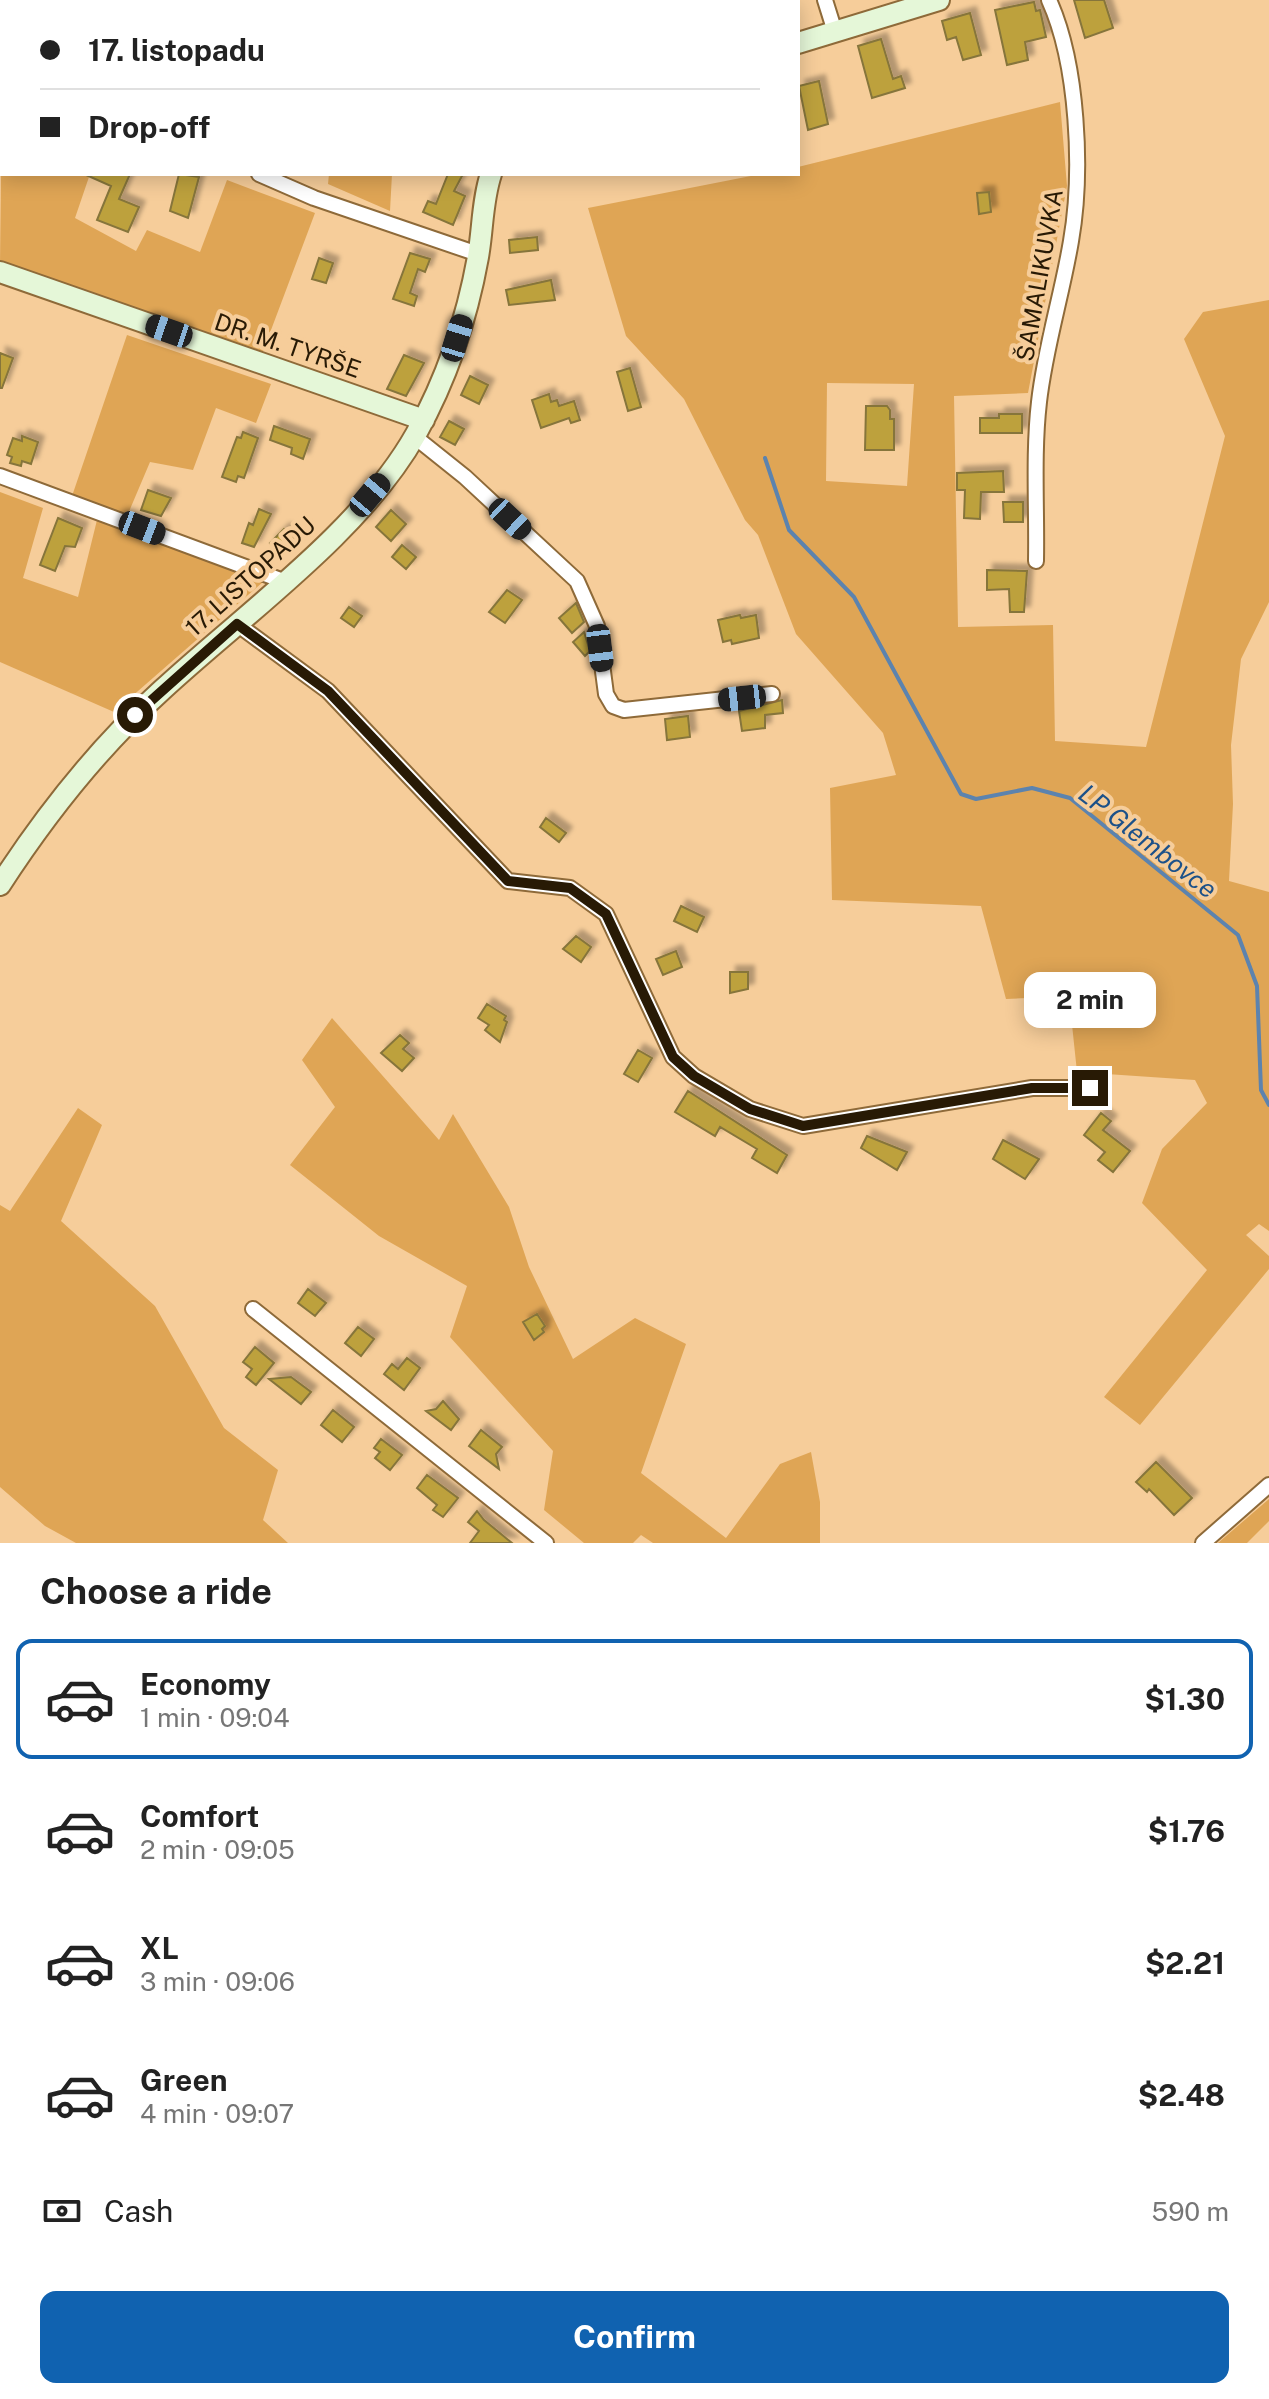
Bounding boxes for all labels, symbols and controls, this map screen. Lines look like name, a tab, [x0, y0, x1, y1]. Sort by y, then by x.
text: 17. listopadu	[88, 32, 265, 68]
text: Drop-off	[88, 109, 210, 145]
street label: ŠAMALIKUVKA	[1010, 187, 1068, 363]
street label: DR. M. TYRŠE	[211, 307, 365, 383]
car	[142, 312, 196, 350]
car	[439, 312, 475, 364]
car	[345, 469, 395, 521]
car	[484, 494, 536, 544]
car	[115, 508, 169, 548]
street label: 17. LISTOPADU	[179, 510, 321, 642]
car	[585, 623, 615, 673]
car	[717, 684, 767, 712]
route start	[117, 697, 153, 733]
water label: LP Glembovce	[1073, 777, 1223, 905]
callout: 2 min	[1024, 972, 1156, 1028]
text: 2 min	[1056, 984, 1124, 1015]
route end	[1072, 1070, 1108, 1106]
text: Choose a ride	[40, 1570, 272, 1612]
icon: car	[44, 1663, 116, 1735]
text: Economy	[140, 1666, 271, 1702]
text: $1.30	[1144, 1681, 1225, 1717]
text: 1 min · 09:04	[140, 1702, 289, 1733]
icon: car	[44, 1795, 116, 1867]
text: Comfort	[140, 1798, 259, 1834]
text: $1.76	[1148, 1813, 1225, 1849]
text: 2 min · 09:05	[140, 1834, 295, 1865]
icon: car	[44, 1927, 116, 1999]
text: XL	[140, 1930, 179, 1966]
text: $2.21	[1145, 1945, 1225, 1981]
text: 3 min · 09:06	[140, 1966, 295, 1997]
icon: car	[44, 2059, 116, 2131]
text: Green	[140, 2062, 227, 2098]
text: $2.48	[1138, 2077, 1225, 2113]
text: 4 min · 09:07	[140, 2098, 294, 2129]
icon: cash	[40, 2189, 84, 2233]
text: Cash	[104, 2193, 173, 2229]
text: 590 m	[1152, 2196, 1229, 2227]
button: Confirm	[40, 2291, 1229, 2383]

